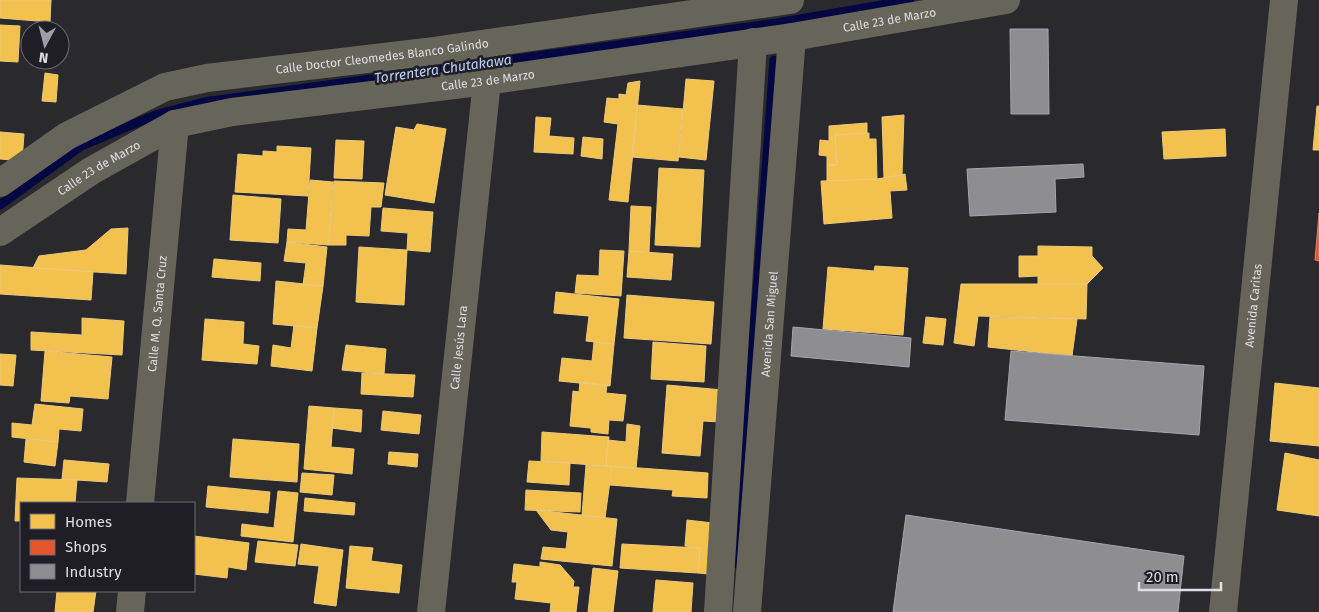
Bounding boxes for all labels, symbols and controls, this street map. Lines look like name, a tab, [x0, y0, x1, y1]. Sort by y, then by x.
street label: Calle 23 de Marzo	[842, 5, 937, 35]
north arrow	[20, 20, 70, 70]
street label: Calle Doctor Cleomedes Blanco Galindo	[275, 36, 490, 77]
text: N	[38, 48, 49, 66]
water label: Torrentera Chutakawa	[373, 51, 513, 87]
street label: Calle 23 de Marzo	[440, 67, 536, 94]
street label: Calle 23 de Marzo	[55, 138, 143, 198]
street label: Calle M. Q. Santa Cruz	[145, 255, 170, 373]
street label: Avenida Caritas	[1242, 263, 1265, 348]
street label: Avenida San Miguel	[758, 270, 781, 377]
street label: Calle Jesús Lara	[448, 305, 470, 390]
legend	[20, 502, 195, 592]
text: Homes	[65, 513, 112, 531]
text: Shops	[65, 538, 107, 556]
scale bar	[1139, 560, 1222, 592]
text: Industry	[65, 563, 122, 581]
text: 20 m	[1146, 568, 1179, 586]

